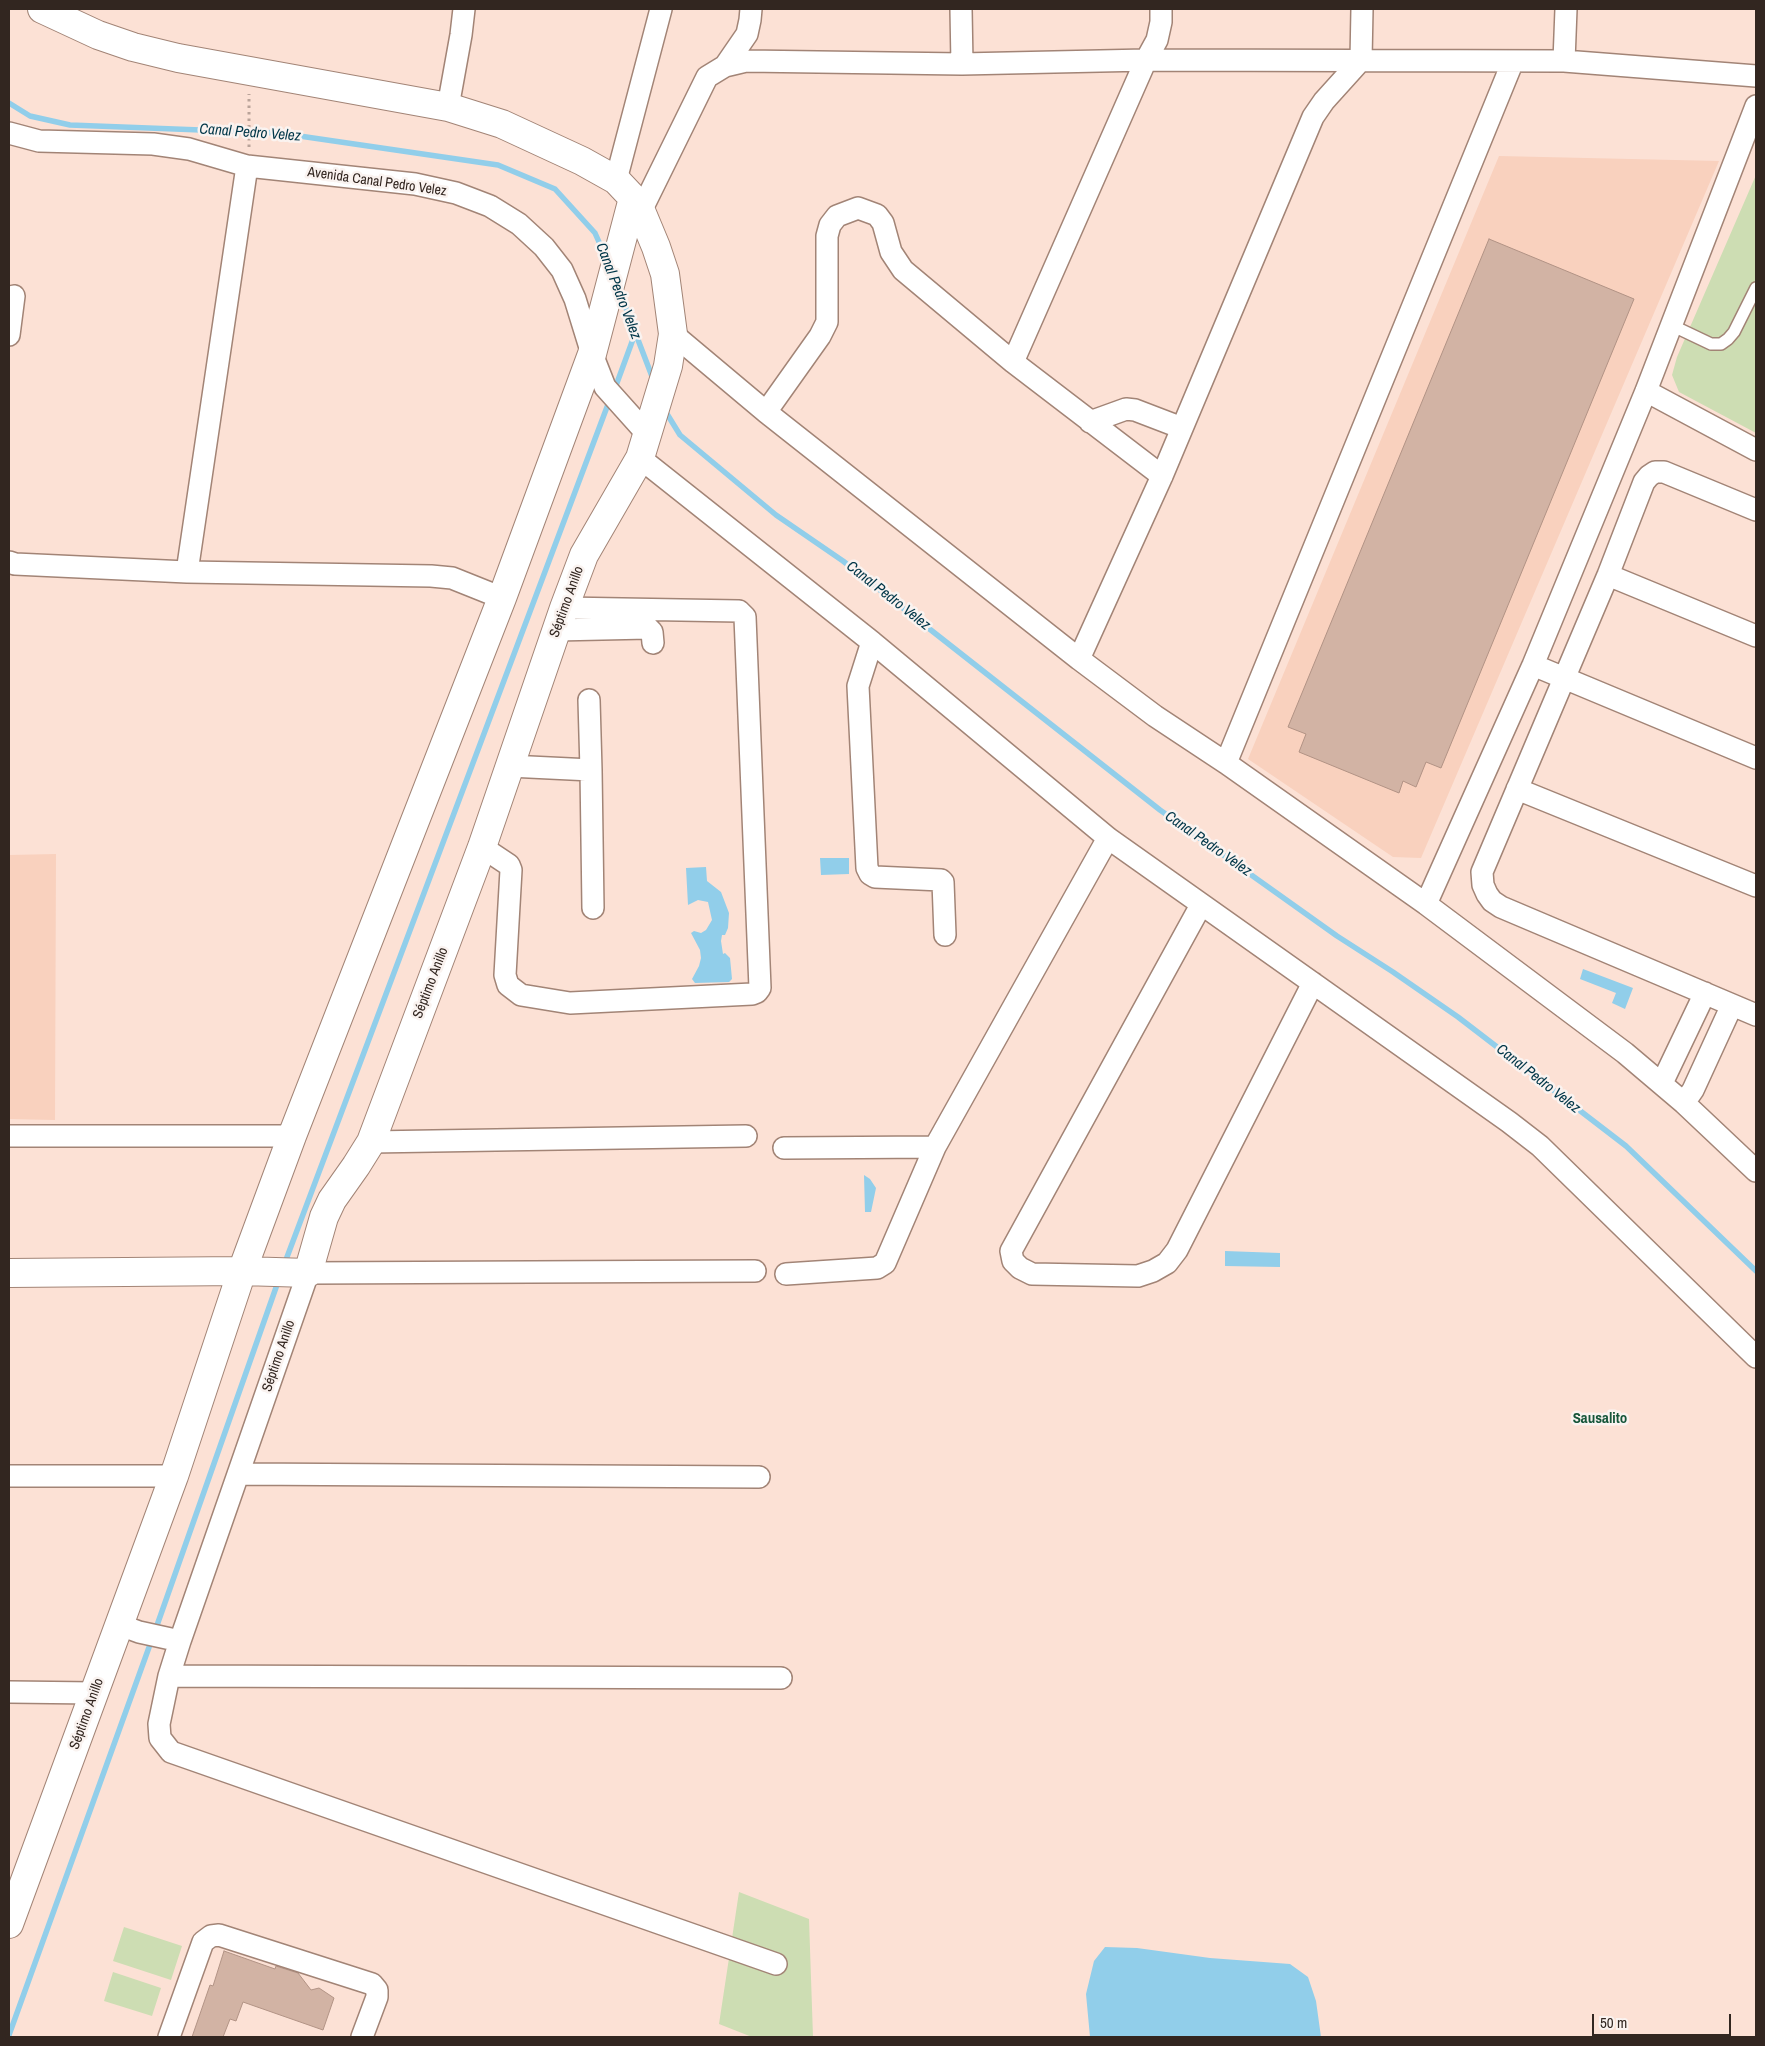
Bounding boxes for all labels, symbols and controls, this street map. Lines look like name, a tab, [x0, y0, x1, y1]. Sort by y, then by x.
water label: Canal Pedro Velez	[199, 120, 301, 146]
street label: Avenida Canal Pedro Velez	[306, 164, 448, 200]
water label: Canal Pedro Velez	[591, 240, 645, 342]
water label: Canal Pedro Velez	[842, 558, 934, 634]
street label: Séptimo Anillo	[546, 564, 588, 640]
water label: Canal Pedro Velez	[1161, 807, 1255, 881]
street label: Séptimo Anillo	[410, 945, 452, 1021]
water label: Canal Pedro Velez	[1492, 1041, 1584, 1117]
street label: Séptimo Anillo	[259, 1318, 299, 1394]
district label: Sausalito	[1573, 1410, 1627, 1428]
street label: Séptimo Anillo	[66, 1676, 108, 1752]
scale bar	[1595, 2004, 1734, 2036]
text: 50 m	[1600, 2012, 1627, 2033]

